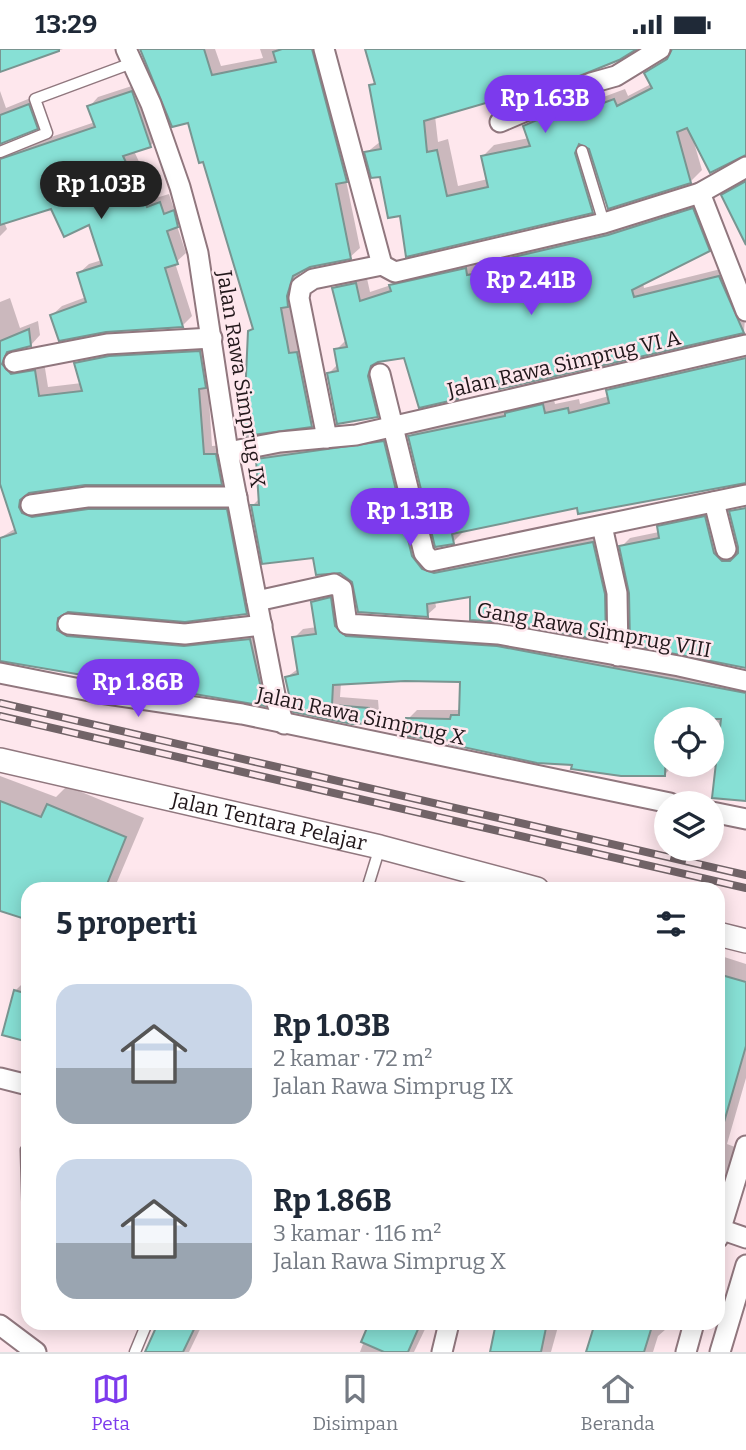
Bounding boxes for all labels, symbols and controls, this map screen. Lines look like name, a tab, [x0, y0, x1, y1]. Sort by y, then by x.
text: 13:29	[35, 9, 97, 40]
pin: Rp 1.63B	[473, 76, 617, 135]
text: Rp 1.63B	[500, 84, 590, 112]
pin: Rp 1.03B	[29, 162, 173, 221]
text: Rp 1.03B	[56, 170, 146, 198]
pin: Rp 2.41B	[459, 257, 603, 317]
text: Rp 2.41B	[486, 266, 576, 294]
street label: Jalan Rawa Simprug IX	[211, 268, 271, 490]
street label: Jalan Rawa Simprug VI A	[444, 324, 683, 404]
pin: Rp 1.31B	[338, 489, 482, 548]
text: Rp 1.31B	[367, 497, 453, 525]
street label: Gang Rawa Simprug VIII	[475, 597, 713, 663]
pin: Rp 1.86B	[66, 659, 210, 719]
text: Rp 1.86B	[92, 668, 184, 696]
street label: Jalan Rawa Simprug X	[253, 681, 468, 751]
map controls	[654, 707, 724, 861]
button: locate	[654, 707, 724, 777]
street label: Jalan Tentara Pelajar	[168, 786, 369, 857]
button: layers	[654, 791, 724, 861]
icon: filters	[652, 905, 690, 943]
text: 5 properti	[56, 906, 197, 942]
text: Rp 1.03B	[273, 1008, 390, 1044]
icon: home	[112, 1012, 196, 1096]
text: 2 kamar · 72 m²	[273, 1044, 432, 1072]
text: Jalan Rawa Simprug IX	[273, 1072, 513, 1100]
text: Rp 1.86B	[273, 1183, 392, 1219]
icon: home	[112, 1187, 196, 1271]
text: 3 kamar · 116 m²	[273, 1219, 441, 1247]
text: Jalan Rawa Simprug X	[273, 1247, 506, 1275]
tab: Peta	[91, 1370, 130, 1435]
tab: Disimpan	[312, 1370, 398, 1435]
tab: Beranda	[581, 1370, 655, 1435]

